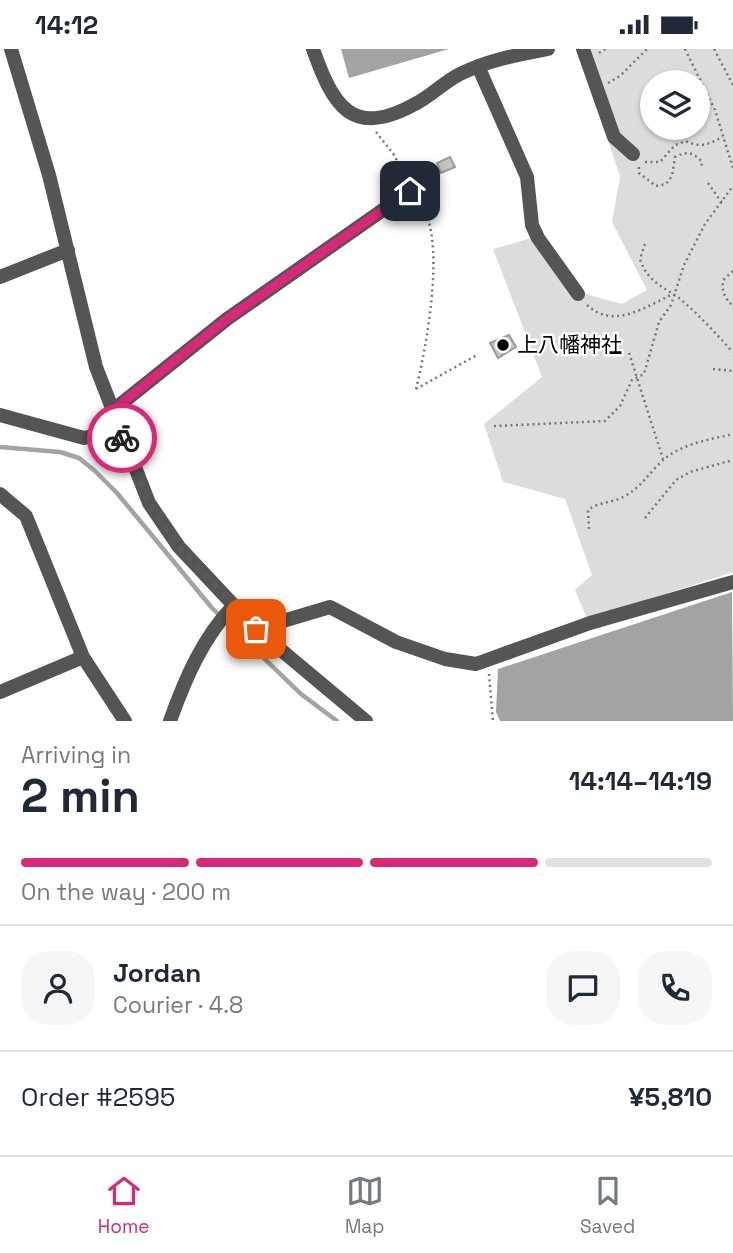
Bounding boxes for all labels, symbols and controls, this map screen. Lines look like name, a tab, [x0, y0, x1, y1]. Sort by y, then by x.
text: 14:12	[35, 8, 98, 42]
map controls	[640, 70, 710, 140]
button: layers	[640, 70, 710, 140]
pin	[380, 161, 440, 221]
icon: home	[391, 172, 429, 210]
place label: 上八幡神社	[517, 331, 622, 358]
marker: 上八幡神社	[495, 337, 511, 353]
courier	[87, 403, 157, 473]
icon: bike	[103, 419, 141, 457]
pin	[226, 599, 286, 659]
icon: bag	[237, 610, 275, 648]
text: Arriving in	[21, 740, 131, 770]
text: 14:14–14:19	[569, 764, 712, 798]
text: 2 min	[21, 767, 140, 825]
text: On the way · 200 m	[21, 877, 231, 907]
button: person	[21, 951, 95, 1025]
button: chat	[546, 951, 620, 1025]
button: phone	[638, 951, 712, 1025]
text: Jordan	[113, 956, 201, 990]
text: Courier · 4.8	[113, 990, 243, 1020]
text: Order #2595	[21, 1080, 175, 1114]
text: ¥5,810	[628, 1080, 712, 1114]
tab: Home	[98, 1172, 149, 1239]
tab: Map	[345, 1172, 384, 1239]
tab: Saved	[580, 1172, 635, 1239]

